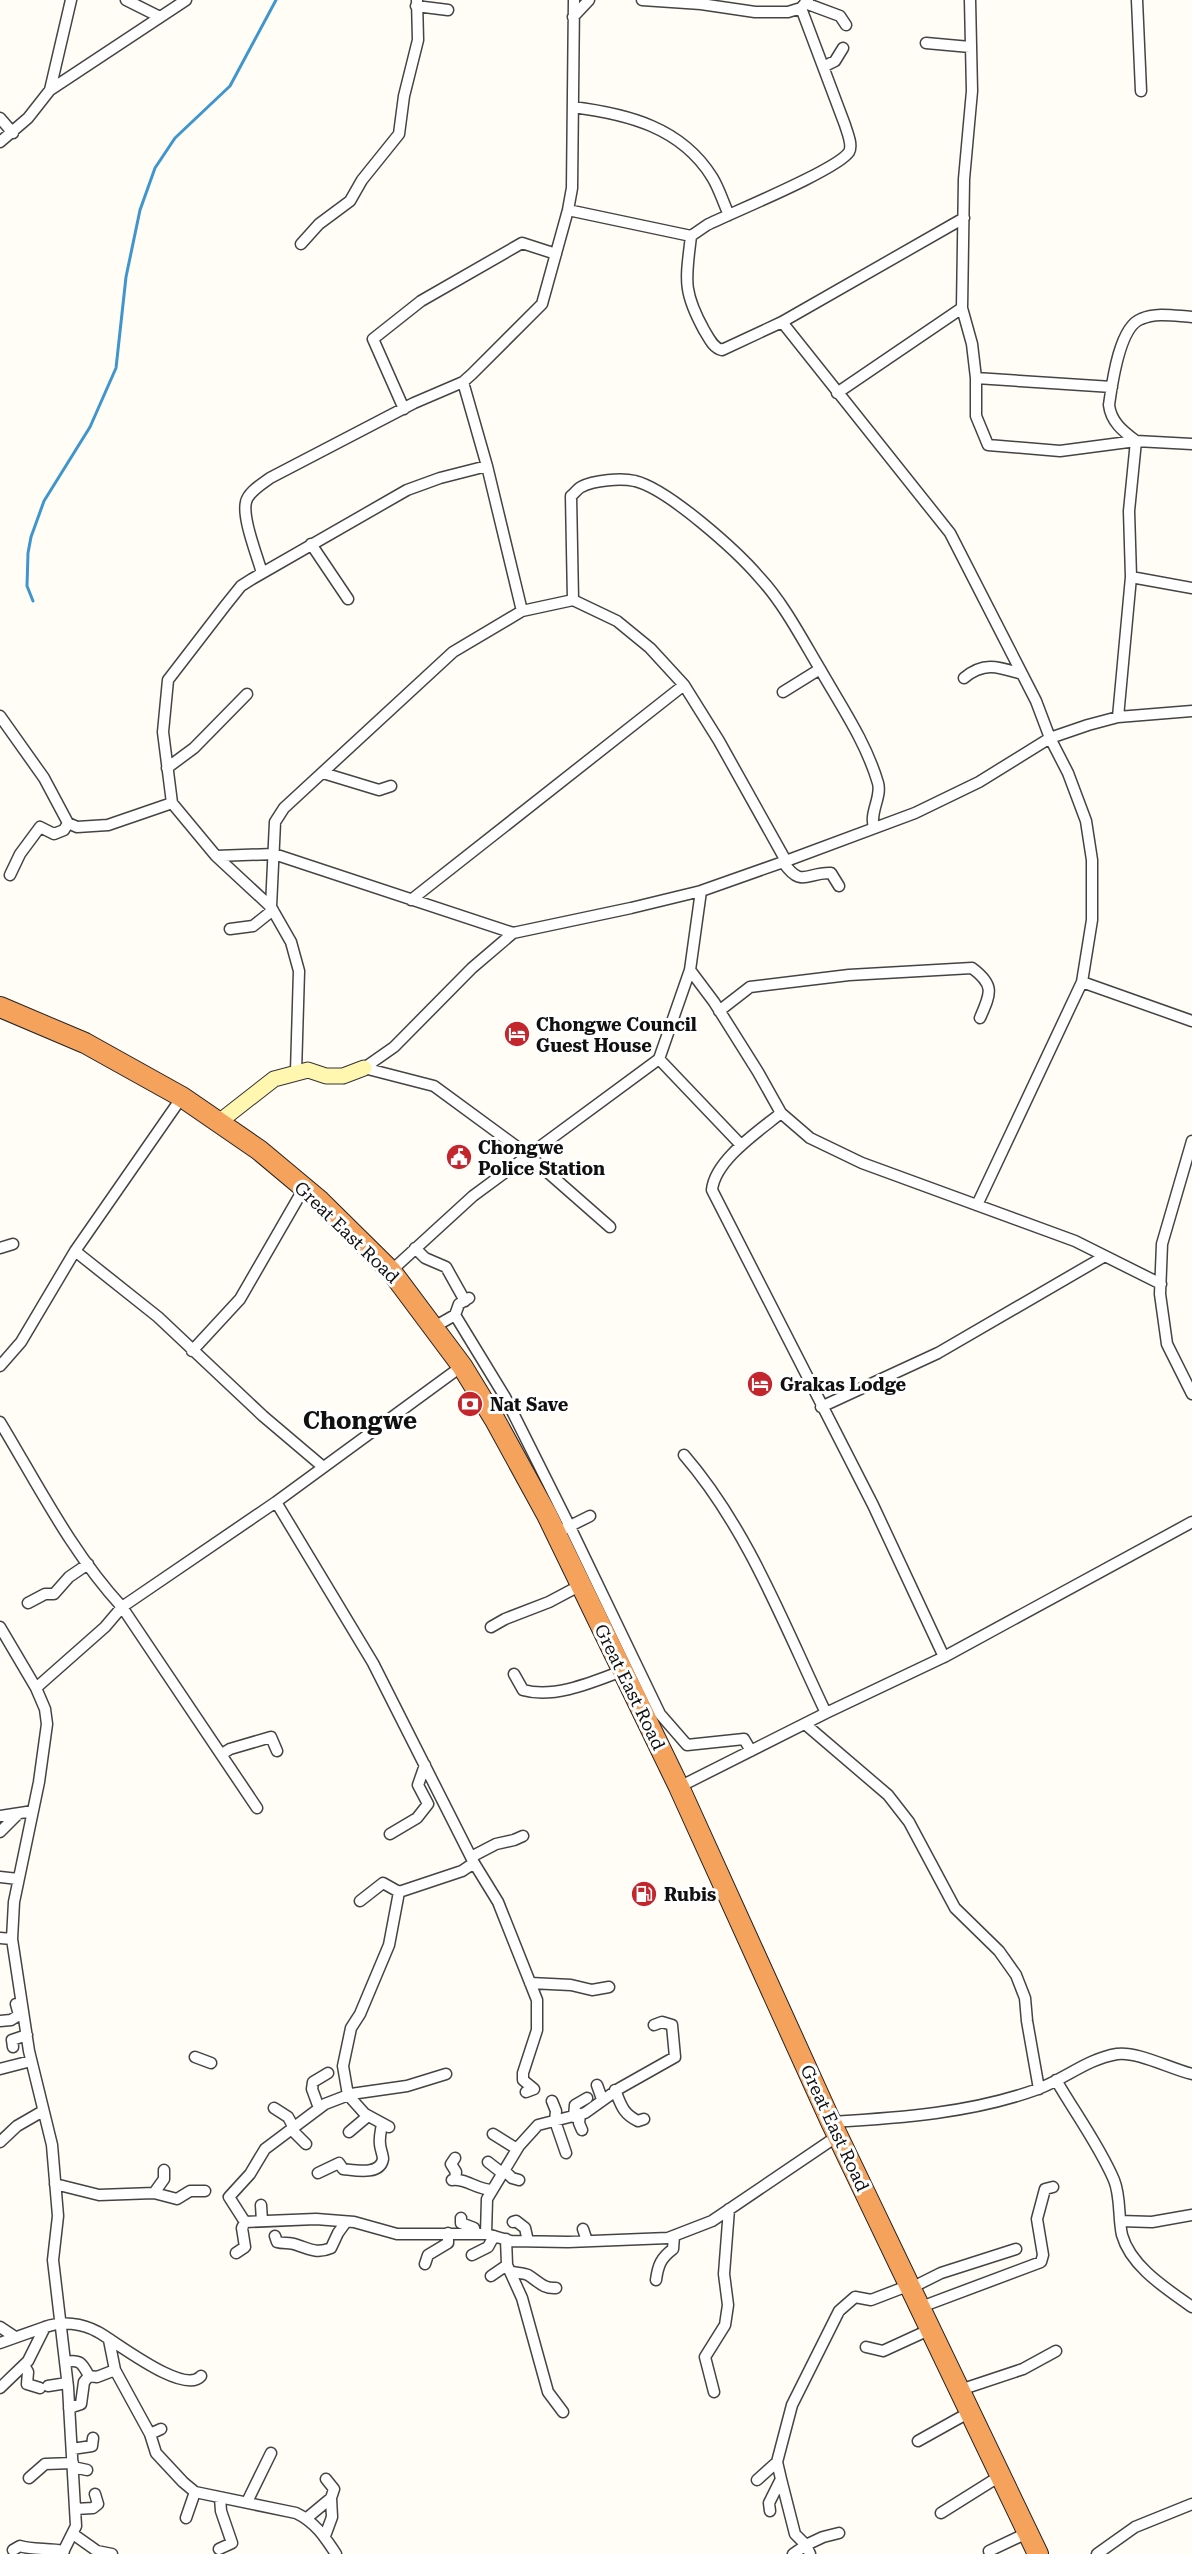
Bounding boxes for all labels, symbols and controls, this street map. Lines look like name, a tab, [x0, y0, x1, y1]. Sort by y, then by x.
place label: Chongwe Council Guest House	[536, 1014, 697, 1056]
hotel icon: Chongwe Council Guest House	[502, 1019, 532, 1049]
place label: Chongwe Police Station	[478, 1137, 605, 1179]
public building icon: Chongwe Police Station	[444, 1142, 474, 1172]
street label: Great East Road	[290, 1177, 404, 1288]
hotel icon: Grakas Lodge	[745, 1369, 775, 1399]
place label: Grakas Lodge	[780, 1374, 906, 1395]
bank icon: Nat Save	[455, 1389, 485, 1419]
place label: Nat Save	[490, 1394, 569, 1415]
district label: Chongwe	[303, 1407, 417, 1435]
street label: Great East Road	[590, 1621, 670, 1754]
fuel station icon: Rubis	[629, 1879, 659, 1909]
place label: Rubis	[664, 1884, 716, 1905]
street label: Great East Road	[796, 2061, 874, 2195]

